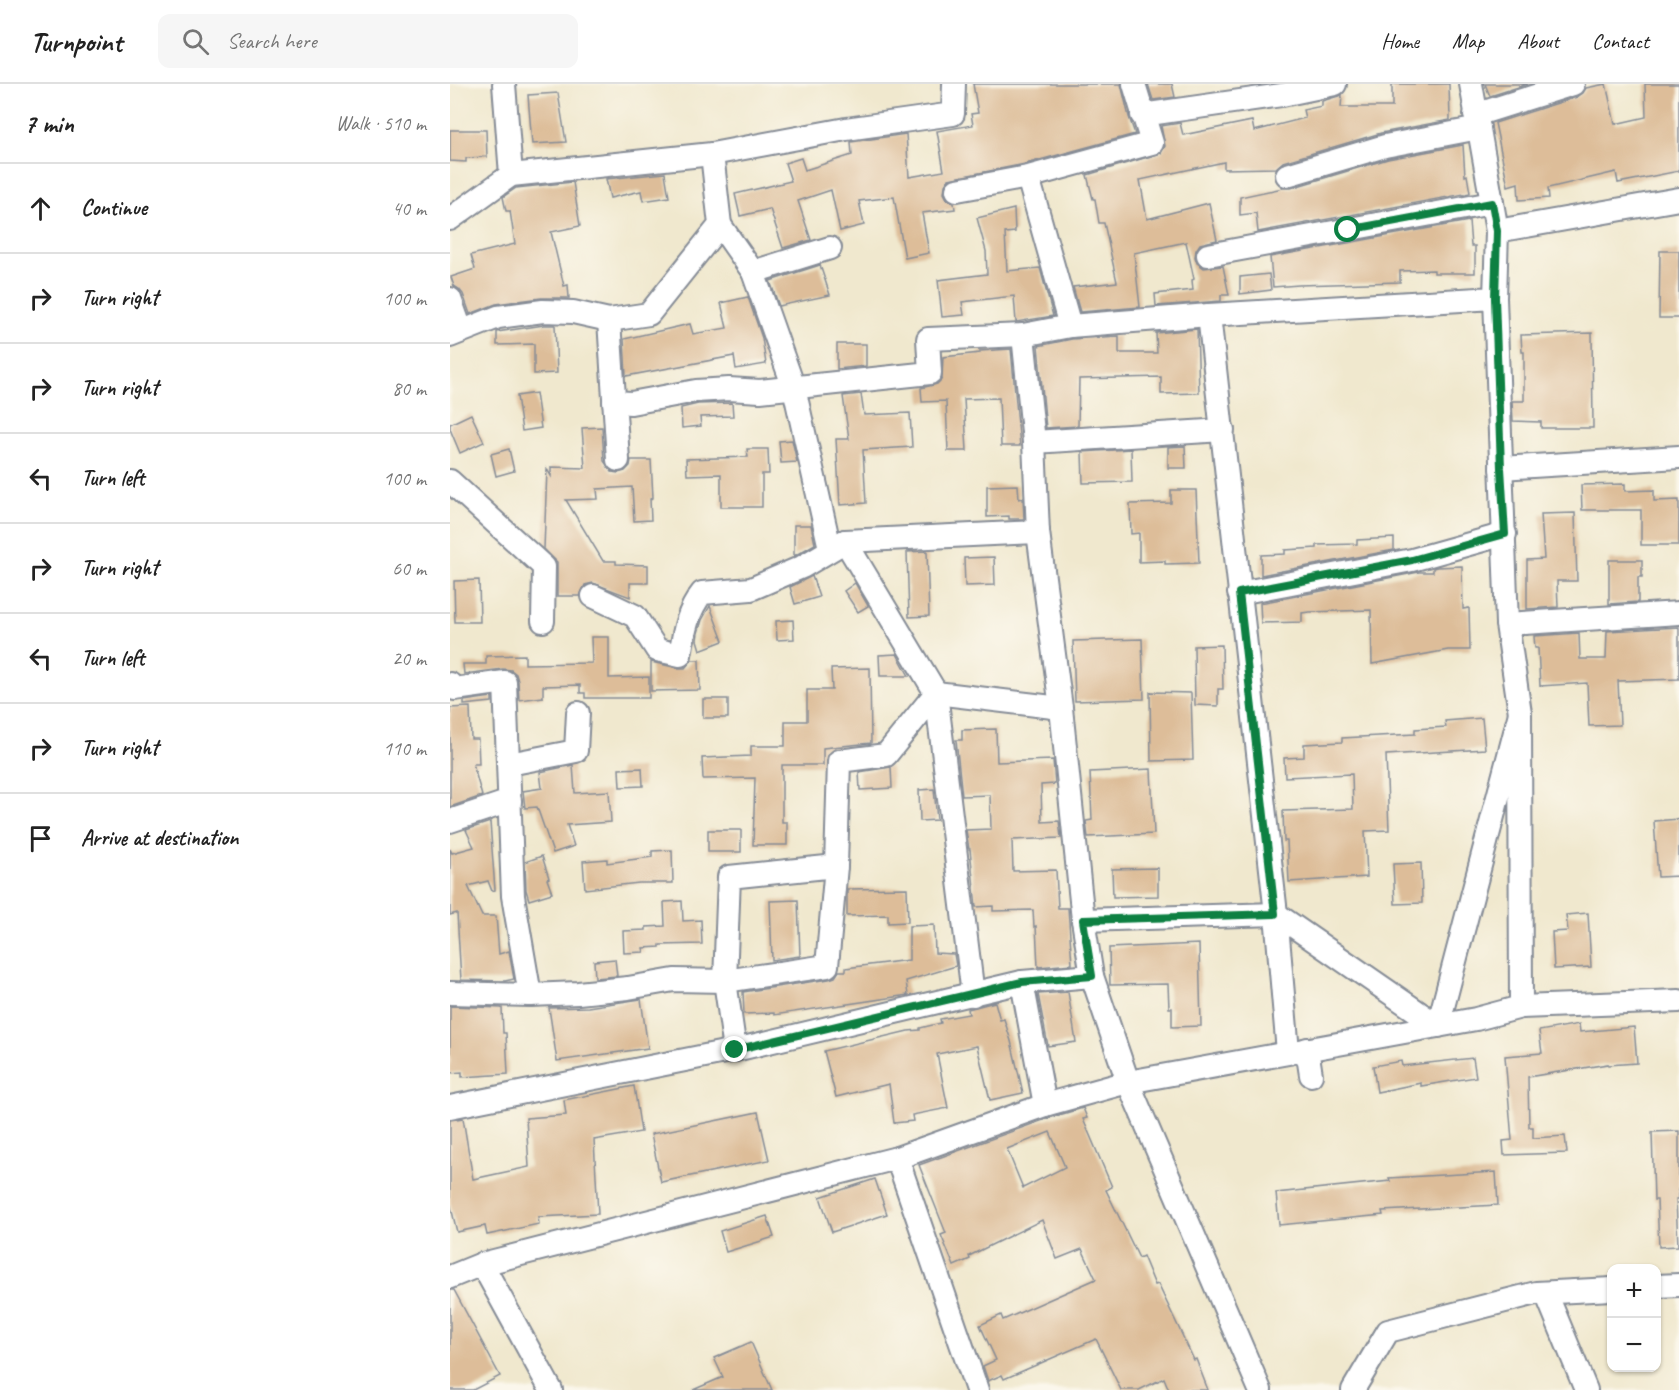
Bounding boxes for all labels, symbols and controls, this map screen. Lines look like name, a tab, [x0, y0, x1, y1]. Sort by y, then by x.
search box	[158, 14, 578, 68]
text: Turnpoint	[30, 24, 122, 59]
icon: search	[179, 25, 212, 58]
text: Search here	[227, 27, 317, 55]
text: Home	[1381, 28, 1419, 54]
text: Map	[1452, 28, 1484, 54]
text: About	[1517, 28, 1559, 54]
text: Contact	[1592, 28, 1649, 54]
text: 7 min	[24, 107, 74, 140]
text: Walk · 510 m	[336, 111, 426, 136]
icon: ahead	[24, 192, 57, 225]
text: Continue	[81, 194, 147, 222]
text: 40 m	[392, 196, 426, 221]
route start	[1334, 216, 1360, 242]
icon: right	[24, 282, 57, 315]
text: Turn right	[81, 284, 158, 312]
text: 100 m	[383, 286, 426, 311]
icon: right	[24, 372, 57, 405]
text: Turn right	[81, 374, 158, 402]
text: 80 m	[392, 376, 426, 401]
icon: left	[24, 462, 57, 495]
text: Turn left	[81, 464, 145, 492]
text: 100 m	[383, 466, 426, 491]
icon: right	[24, 552, 57, 585]
text: Turn right	[81, 554, 158, 582]
text: 60 m	[392, 556, 426, 581]
icon: left	[24, 642, 57, 675]
text: Turn left	[81, 644, 145, 672]
text: 20 m	[392, 646, 426, 671]
icon: right	[24, 732, 57, 765]
text: Turn right	[81, 734, 158, 762]
text: 110 m	[383, 736, 426, 761]
icon: arrive	[24, 822, 57, 855]
text: Arrive at destination	[81, 824, 238, 852]
route end	[721, 1036, 747, 1062]
map controls	[1607, 1264, 1661, 1372]
button: +	[1607, 1264, 1661, 1318]
button: −	[1607, 1318, 1661, 1372]

